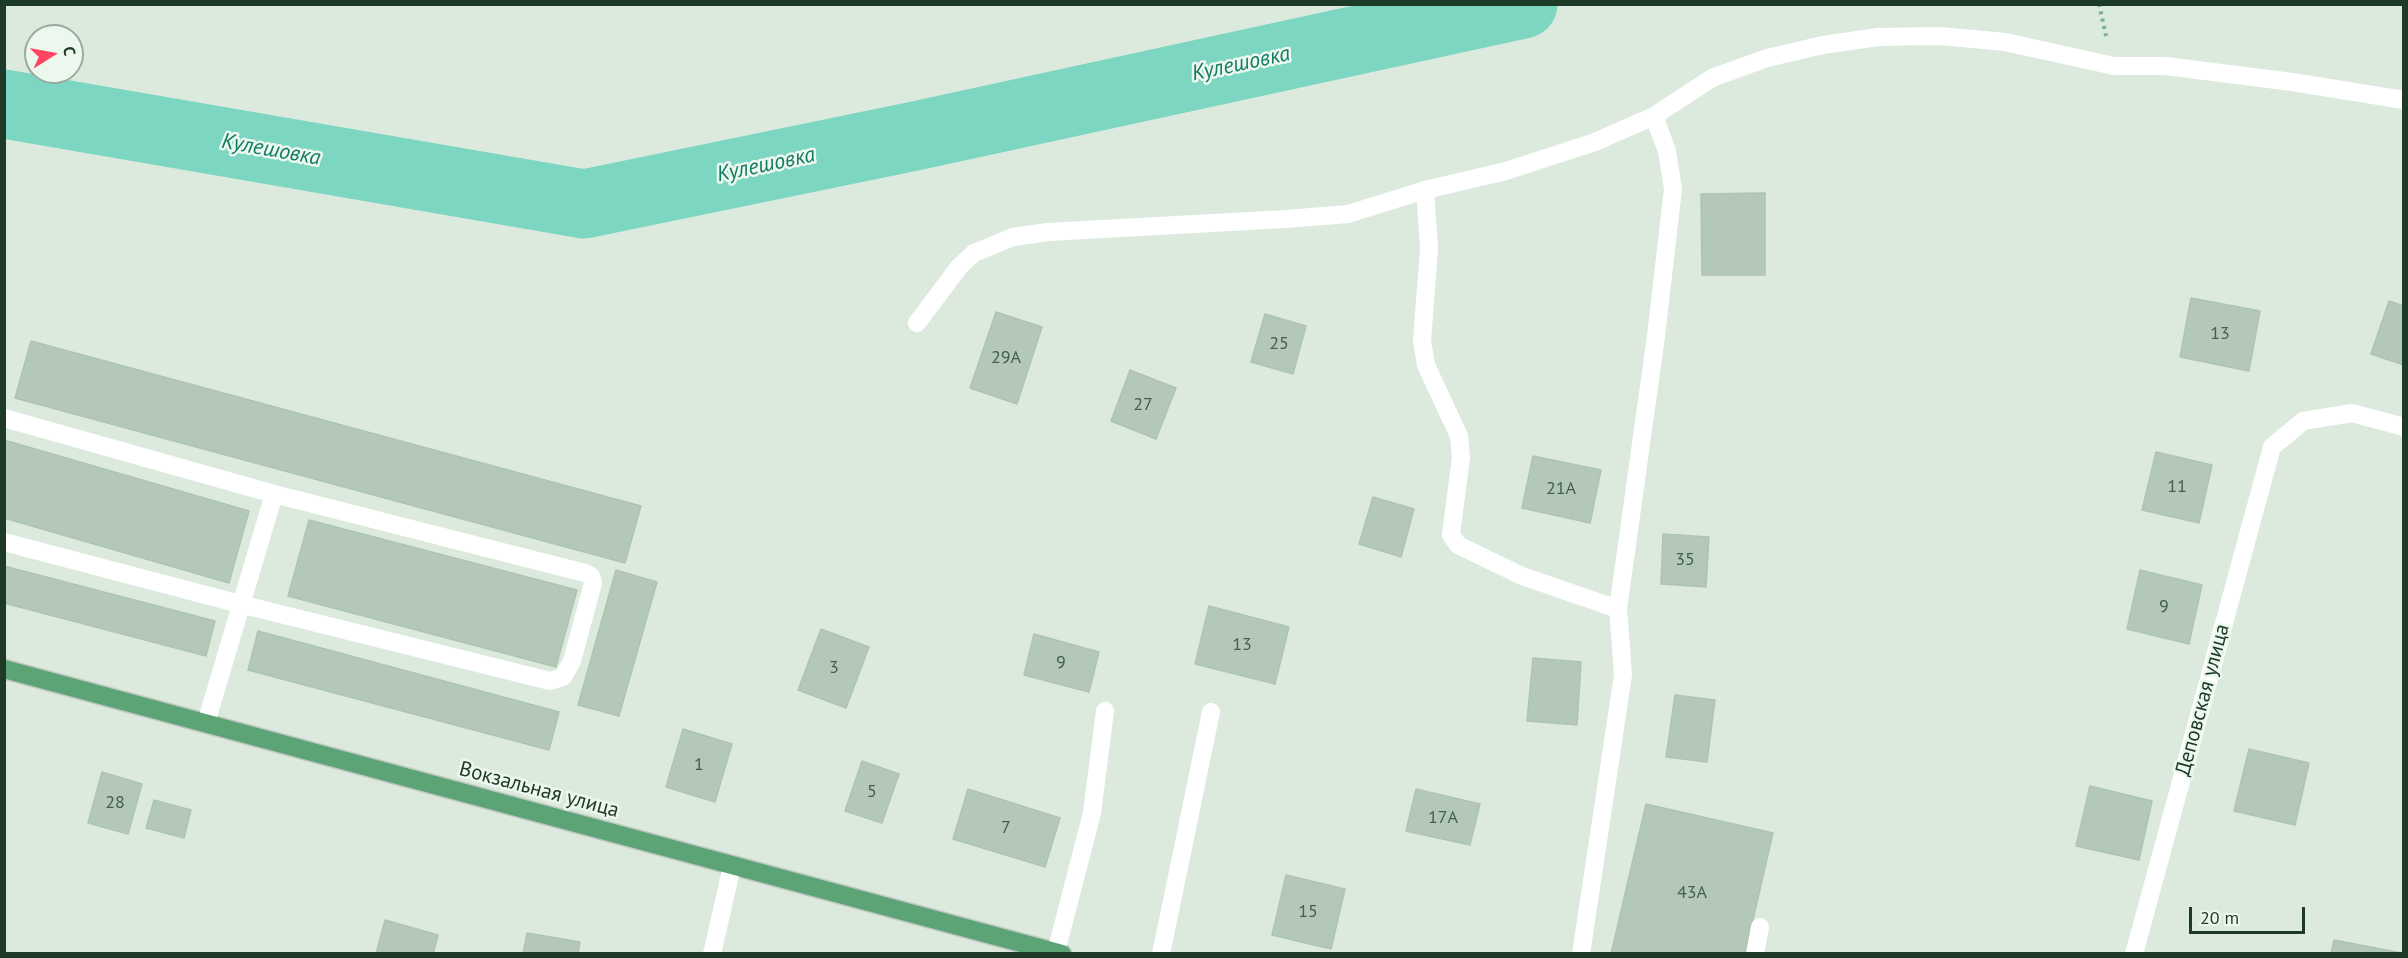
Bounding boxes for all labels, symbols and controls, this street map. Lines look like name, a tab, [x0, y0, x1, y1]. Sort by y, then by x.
north arrow	[24, 24, 84, 84]
water label: Кулешовка	[1189, 41, 1293, 87]
text: С	[59, 45, 80, 57]
water label: Кулешовка	[220, 128, 322, 172]
water label: Кулешовка	[714, 142, 818, 188]
house number: 13	[2210, 323, 2230, 345]
house number: 25	[1269, 333, 1289, 355]
house number: 29А	[991, 347, 1021, 369]
house number: 27	[1133, 394, 1153, 416]
house number: 11	[2167, 476, 2187, 498]
house number: 21А	[1546, 478, 1576, 500]
house number: 35	[1675, 549, 1695, 571]
house number: 9	[2159, 596, 2169, 618]
street label: Деповская улица	[2171, 621, 2235, 779]
house number: 13	[1232, 634, 1252, 656]
house number: 9	[1056, 652, 1066, 674]
house number: 3	[829, 657, 839, 679]
house number: 1	[694, 754, 704, 776]
street label: Вокзальная улица	[456, 757, 622, 823]
house number: 5	[867, 781, 877, 803]
house number: 28	[105, 792, 125, 814]
house number: 17А	[1428, 807, 1458, 829]
house number: 7	[1001, 817, 1011, 839]
house number: 43А	[1677, 882, 1707, 904]
scale bar	[2192, 895, 2308, 933]
house number: 15	[1298, 901, 1318, 923]
text: 20 m	[2200, 906, 2239, 929]

